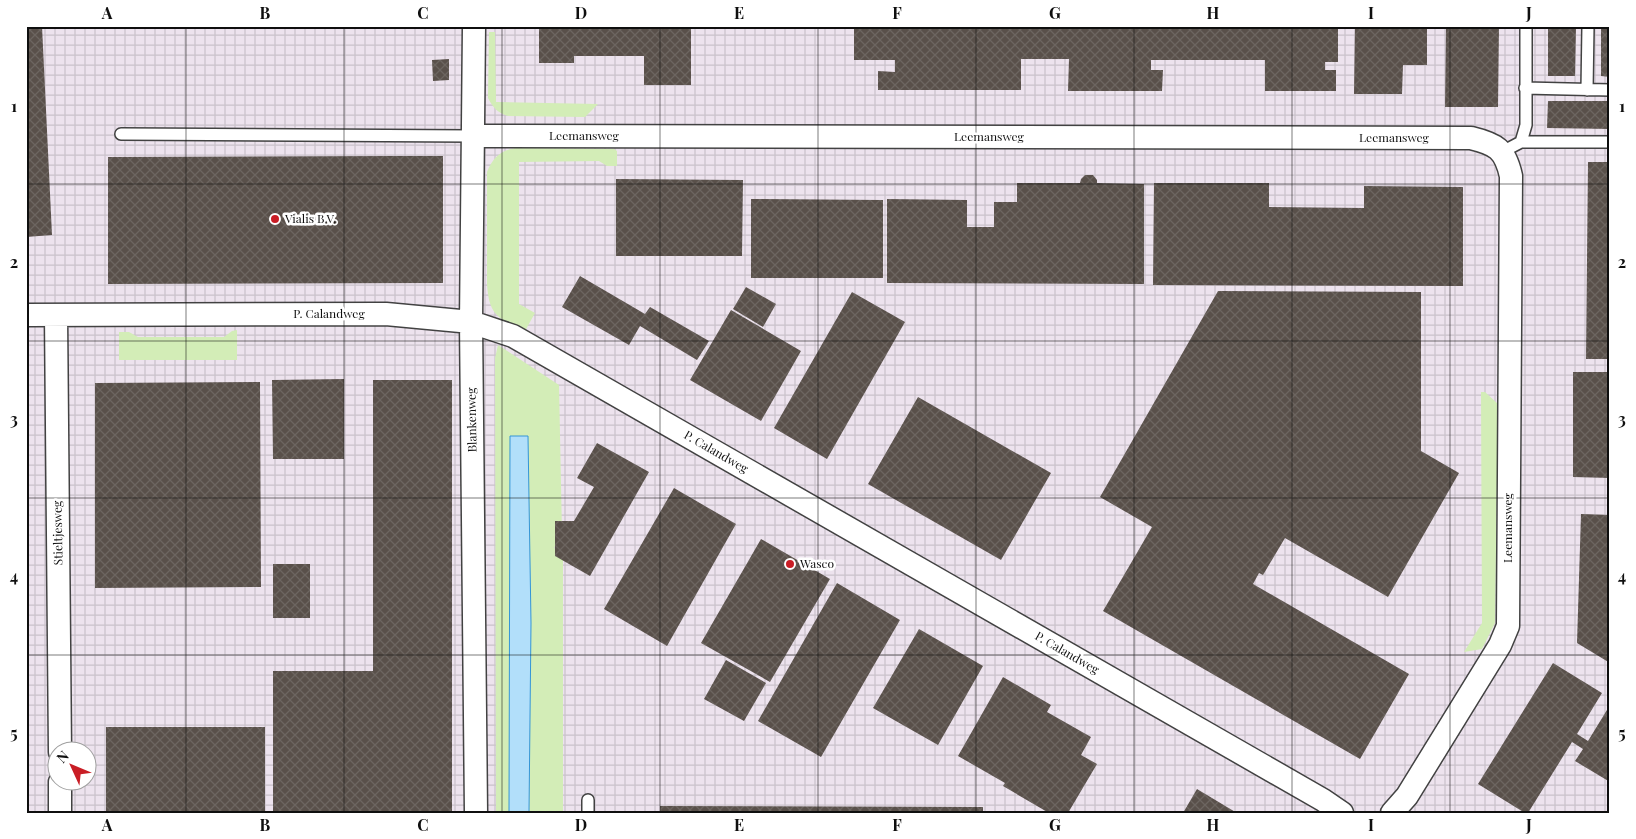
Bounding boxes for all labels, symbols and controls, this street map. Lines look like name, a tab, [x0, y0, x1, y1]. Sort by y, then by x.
text: A	[101, 2, 113, 23]
text: B	[260, 2, 271, 23]
text: C	[417, 2, 429, 23]
text: D	[575, 2, 587, 23]
text: E	[734, 2, 744, 23]
text: F	[892, 2, 902, 23]
text: G	[1049, 2, 1061, 23]
text: H	[1207, 2, 1220, 23]
text: I	[1368, 2, 1374, 23]
text: J	[1525, 2, 1532, 23]
text: 1	[11, 95, 17, 116]
text: 1	[1619, 95, 1625, 116]
street label: Leemansweg	[549, 127, 620, 143]
street label: Leemansweg	[954, 128, 1025, 144]
street label: Leemansweg	[1359, 129, 1430, 145]
place label: Vialis B.V.	[284, 210, 336, 226]
marker: Vialis B.V.	[269, 213, 281, 225]
text: 2	[10, 251, 18, 272]
text: 2	[1618, 251, 1626, 272]
street label: P. Calandweg	[293, 305, 365, 321]
street label: Blankenweg	[462, 387, 480, 453]
text: 3	[10, 408, 18, 429]
text: 3	[1618, 408, 1626, 429]
street label: P. Calandweg	[682, 426, 752, 476]
street label: Leemansweg	[1499, 492, 1515, 563]
street label: Stieltjesweg	[48, 500, 66, 565]
place label: Wasco	[799, 555, 834, 571]
marker: Wasco	[784, 558, 796, 570]
text: 4	[10, 565, 18, 586]
text: 4	[1618, 565, 1626, 586]
street label: P. Calandweg	[1033, 627, 1103, 677]
text: 5	[10, 722, 18, 743]
text: 5	[1618, 722, 1626, 743]
north arrow	[48, 742, 98, 792]
text: N	[52, 746, 73, 767]
text: A	[101, 814, 113, 835]
text: B	[260, 814, 271, 835]
text: C	[417, 814, 429, 835]
text: D	[575, 814, 587, 835]
text: E	[734, 814, 744, 835]
text: F	[892, 814, 902, 835]
text: G	[1049, 814, 1061, 835]
text: H	[1207, 814, 1220, 835]
text: I	[1368, 814, 1374, 835]
text: J	[1525, 814, 1532, 835]

